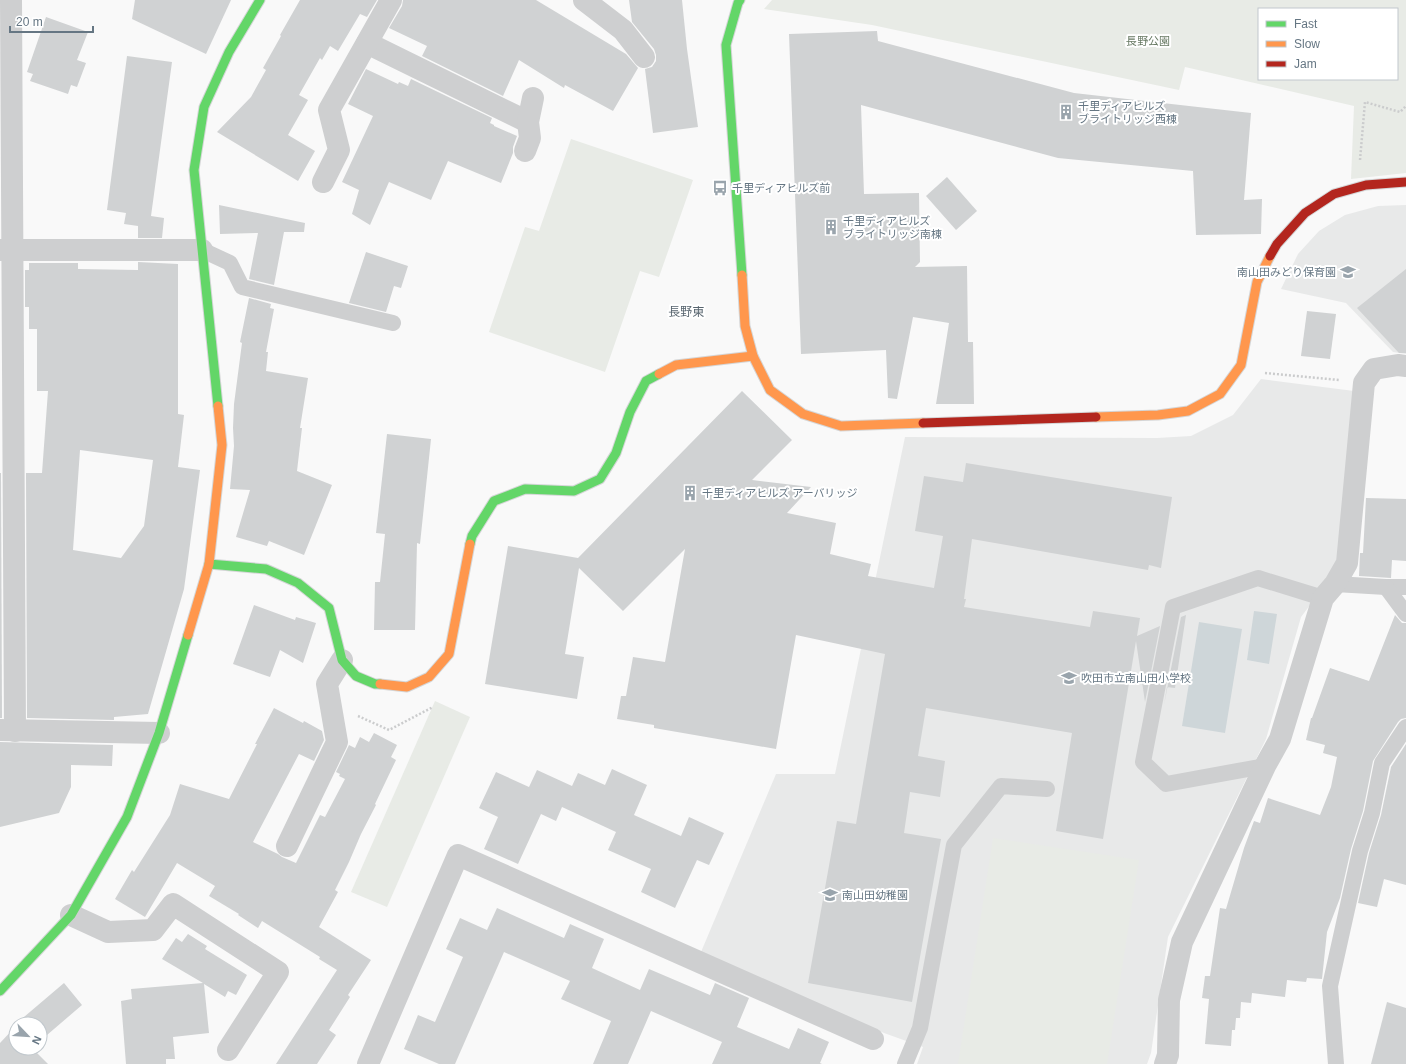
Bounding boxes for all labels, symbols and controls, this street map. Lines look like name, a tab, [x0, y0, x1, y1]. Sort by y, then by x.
scale bar	[10, 8, 93, 34]
legend	[1258, 8, 1398, 80]
text: 20 m	[16, 15, 43, 29]
text: Fast	[1294, 17, 1318, 31]
park label: 長野公園	[1126, 35, 1170, 47]
text: Slow	[1294, 37, 1320, 51]
text: Jam	[1294, 57, 1317, 71]
place label: 千里ディアヒルズ ブライトリッジ西棟	[1078, 100, 1177, 125]
building icon: 千里ディアヒルズ ブライトリッジ西棟	[1057, 103, 1075, 121]
bus stop icon: 千里ディアヒルズ前	[711, 179, 729, 197]
place label: 千里ディアヒルズ前	[732, 182, 830, 194]
place label: 千里ディアヒルズ ブライトリッジ南棟	[843, 215, 942, 240]
building icon: 千里ディアヒルズ ブライトリッジ南棟	[822, 218, 840, 236]
school or university icon: 南山田みどり保育園	[1339, 263, 1357, 281]
place label: 南山田みどり保育園	[1237, 266, 1336, 278]
district label: 長野東	[668, 305, 704, 319]
building icon: 千里ディアヒルズ アーバリッジ	[681, 484, 699, 502]
place label: 千里ディアヒルズ アーバリッジ	[702, 487, 858, 499]
school or university icon: 吹田市立南山田小学校	[1060, 669, 1078, 687]
place label: 吹田市立南山田小学校	[1081, 672, 1191, 684]
school or university icon: 南山田幼稚園	[821, 886, 839, 904]
place label: 南山田幼稚園	[842, 889, 908, 901]
north arrow	[8, 1016, 48, 1056]
text: N	[30, 1034, 44, 1046]

